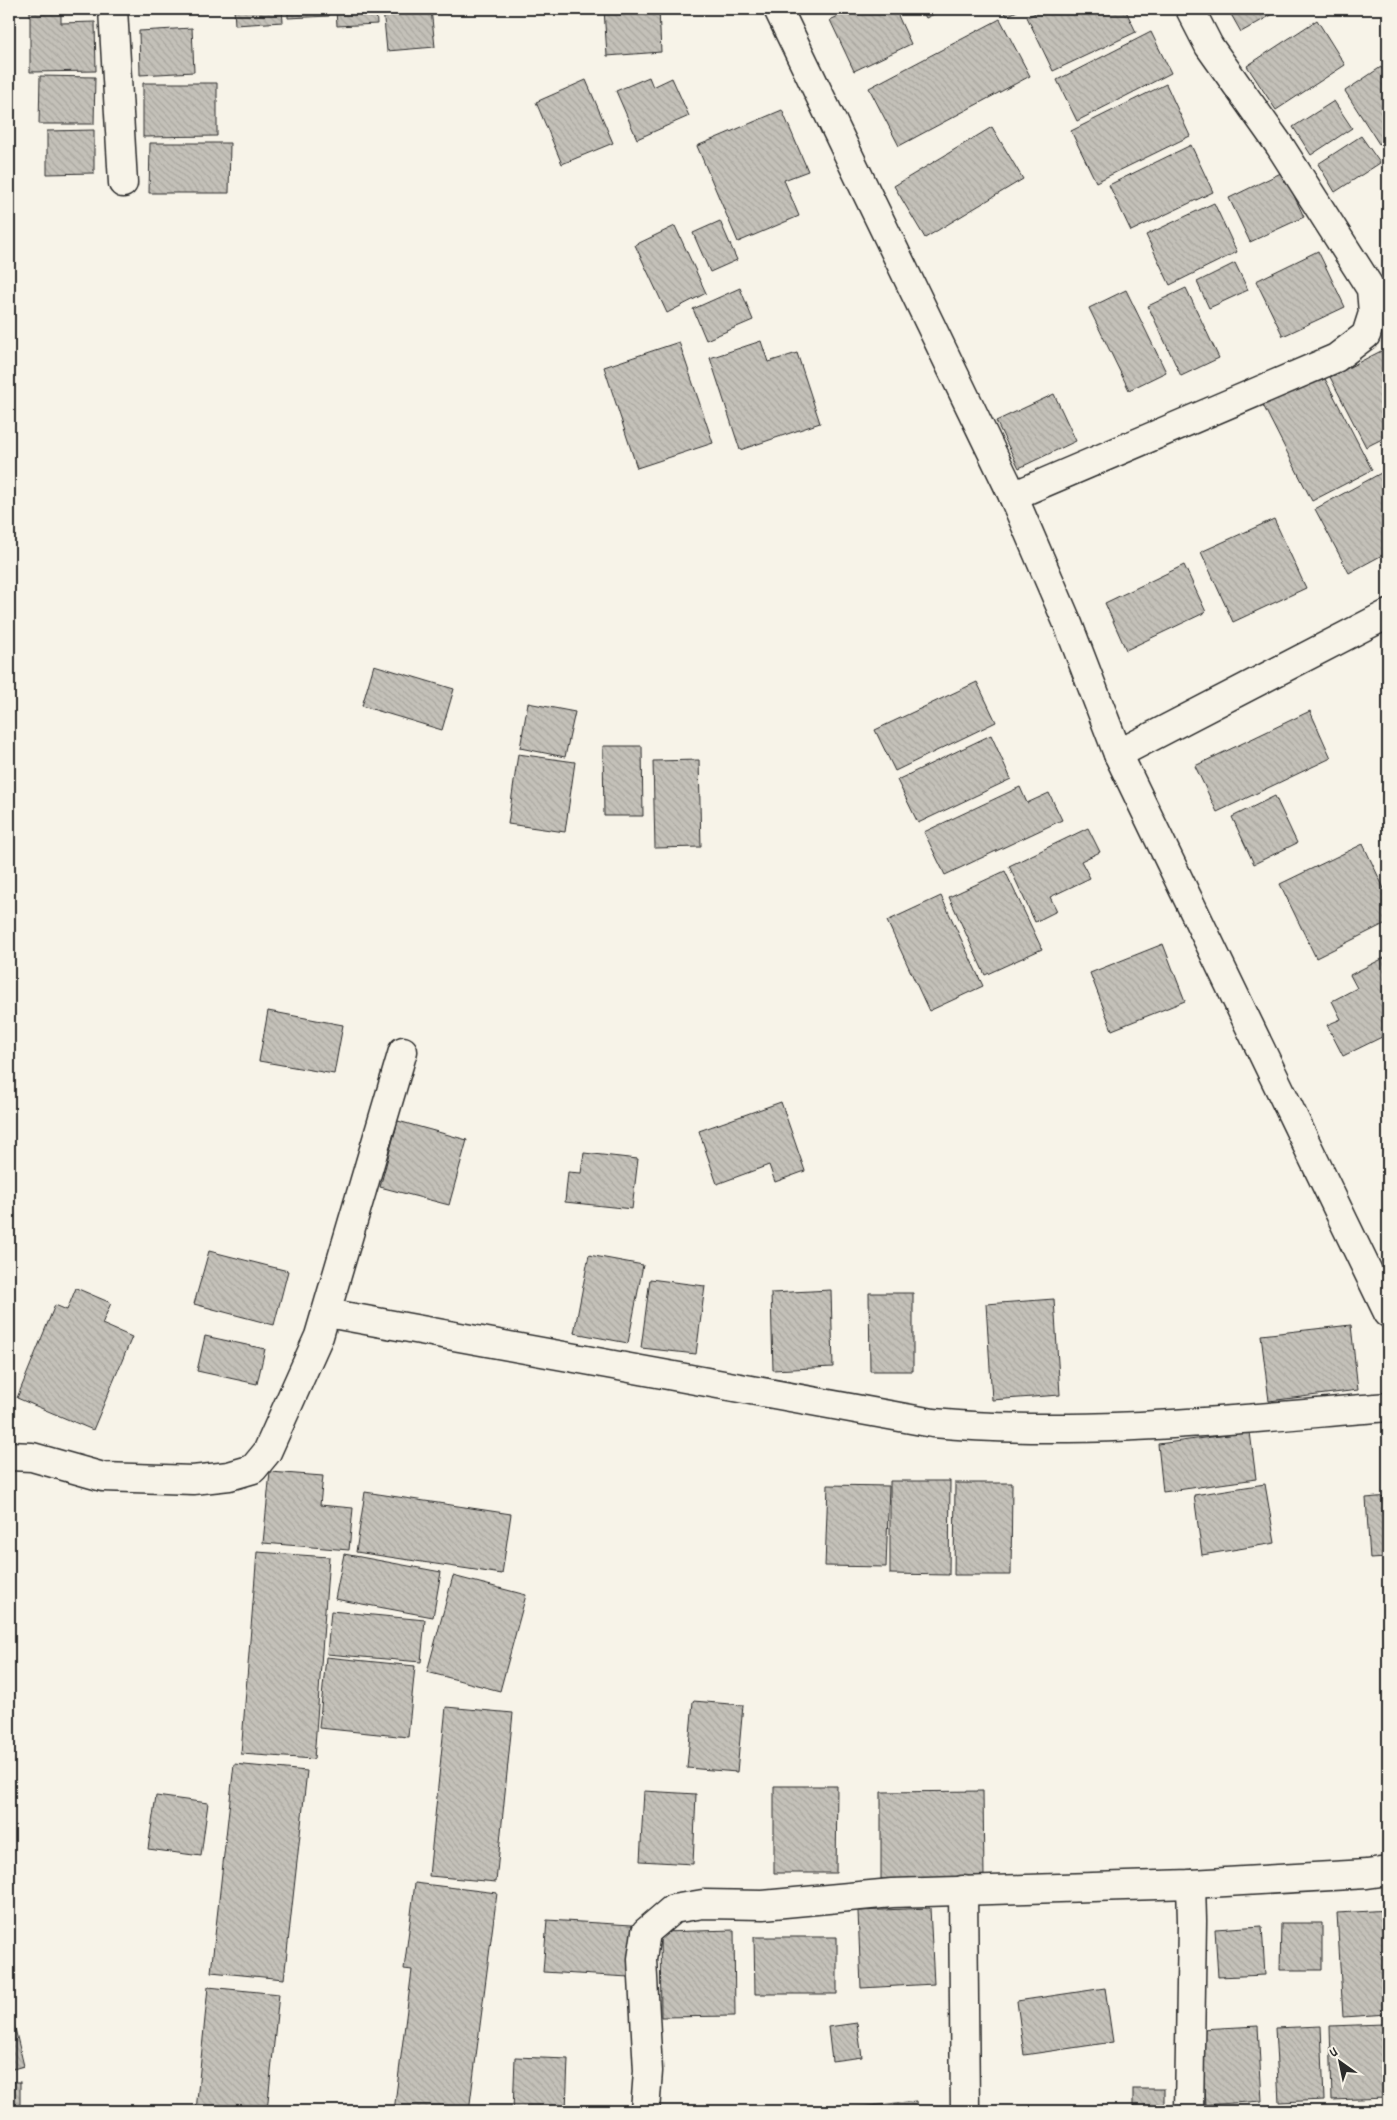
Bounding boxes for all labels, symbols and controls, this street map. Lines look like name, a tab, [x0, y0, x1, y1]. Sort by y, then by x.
north arrow	[1314, 2038, 1364, 2088]
text: U	[1326, 2042, 1342, 2063]

